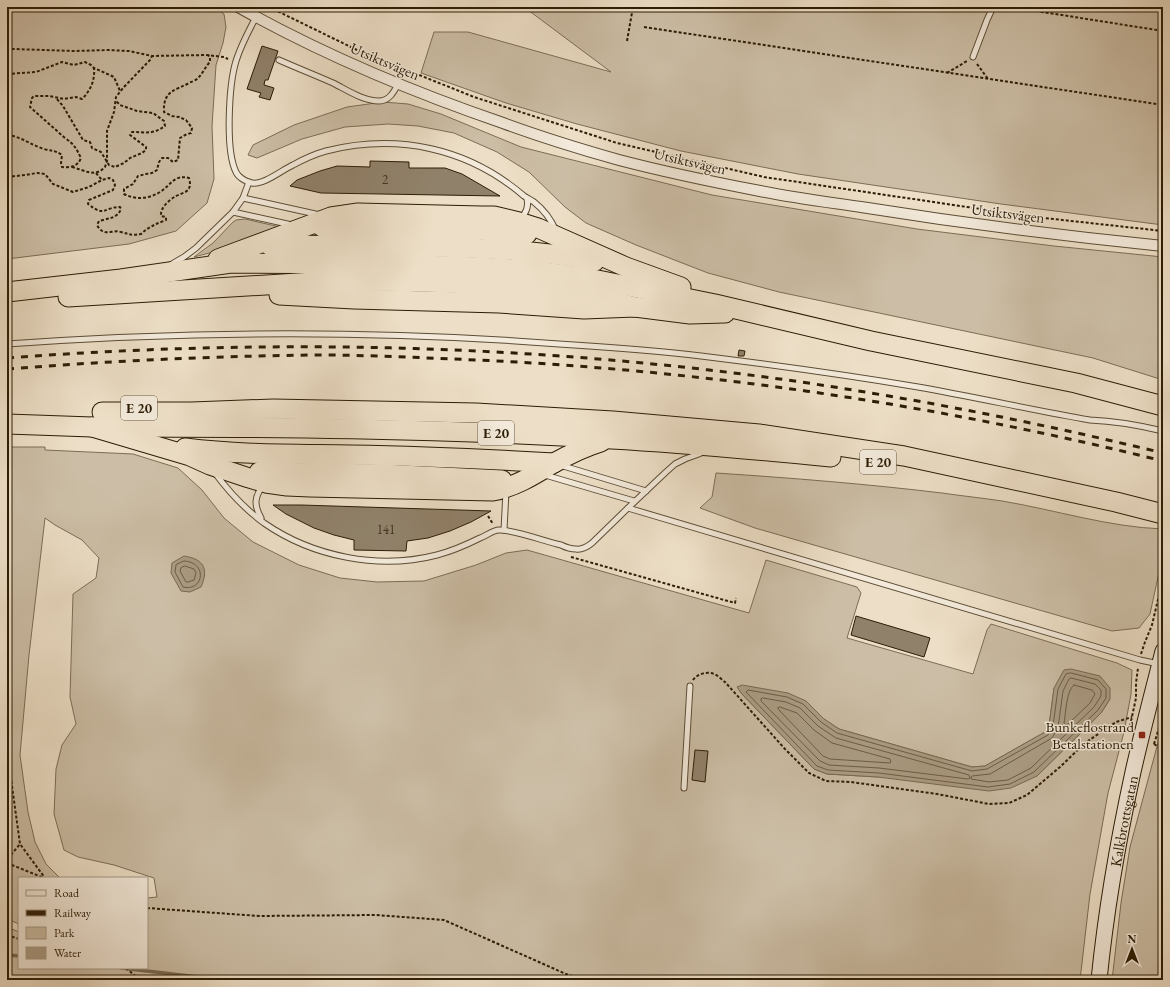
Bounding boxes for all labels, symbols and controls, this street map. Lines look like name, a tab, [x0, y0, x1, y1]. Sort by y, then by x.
street label: Utsiktsvägen	[347, 38, 423, 84]
street label: Utsiktsvägen	[652, 143, 728, 179]
house number: 2	[382, 171, 389, 188]
street label: Utsiktsvägen	[970, 199, 1046, 227]
road number: E 20	[121, 396, 157, 420]
road number: E 20	[478, 421, 514, 445]
road number: E 20	[860, 450, 896, 474]
house number: 141	[377, 521, 395, 538]
place label: Bunkeflostrand Betalstationen	[1045, 717, 1134, 753]
marker: Bunkeflostrand Betalstationen	[1137, 730, 1147, 740]
street label: Kalkbrottsgatan	[1105, 773, 1142, 868]
legend	[18, 877, 148, 969]
text: Road	[54, 885, 80, 901]
text: Railway	[54, 905, 92, 921]
text: Park	[54, 925, 75, 941]
north arrow	[1112, 929, 1152, 969]
text: N	[1128, 932, 1137, 946]
text: Water	[54, 945, 81, 961]

